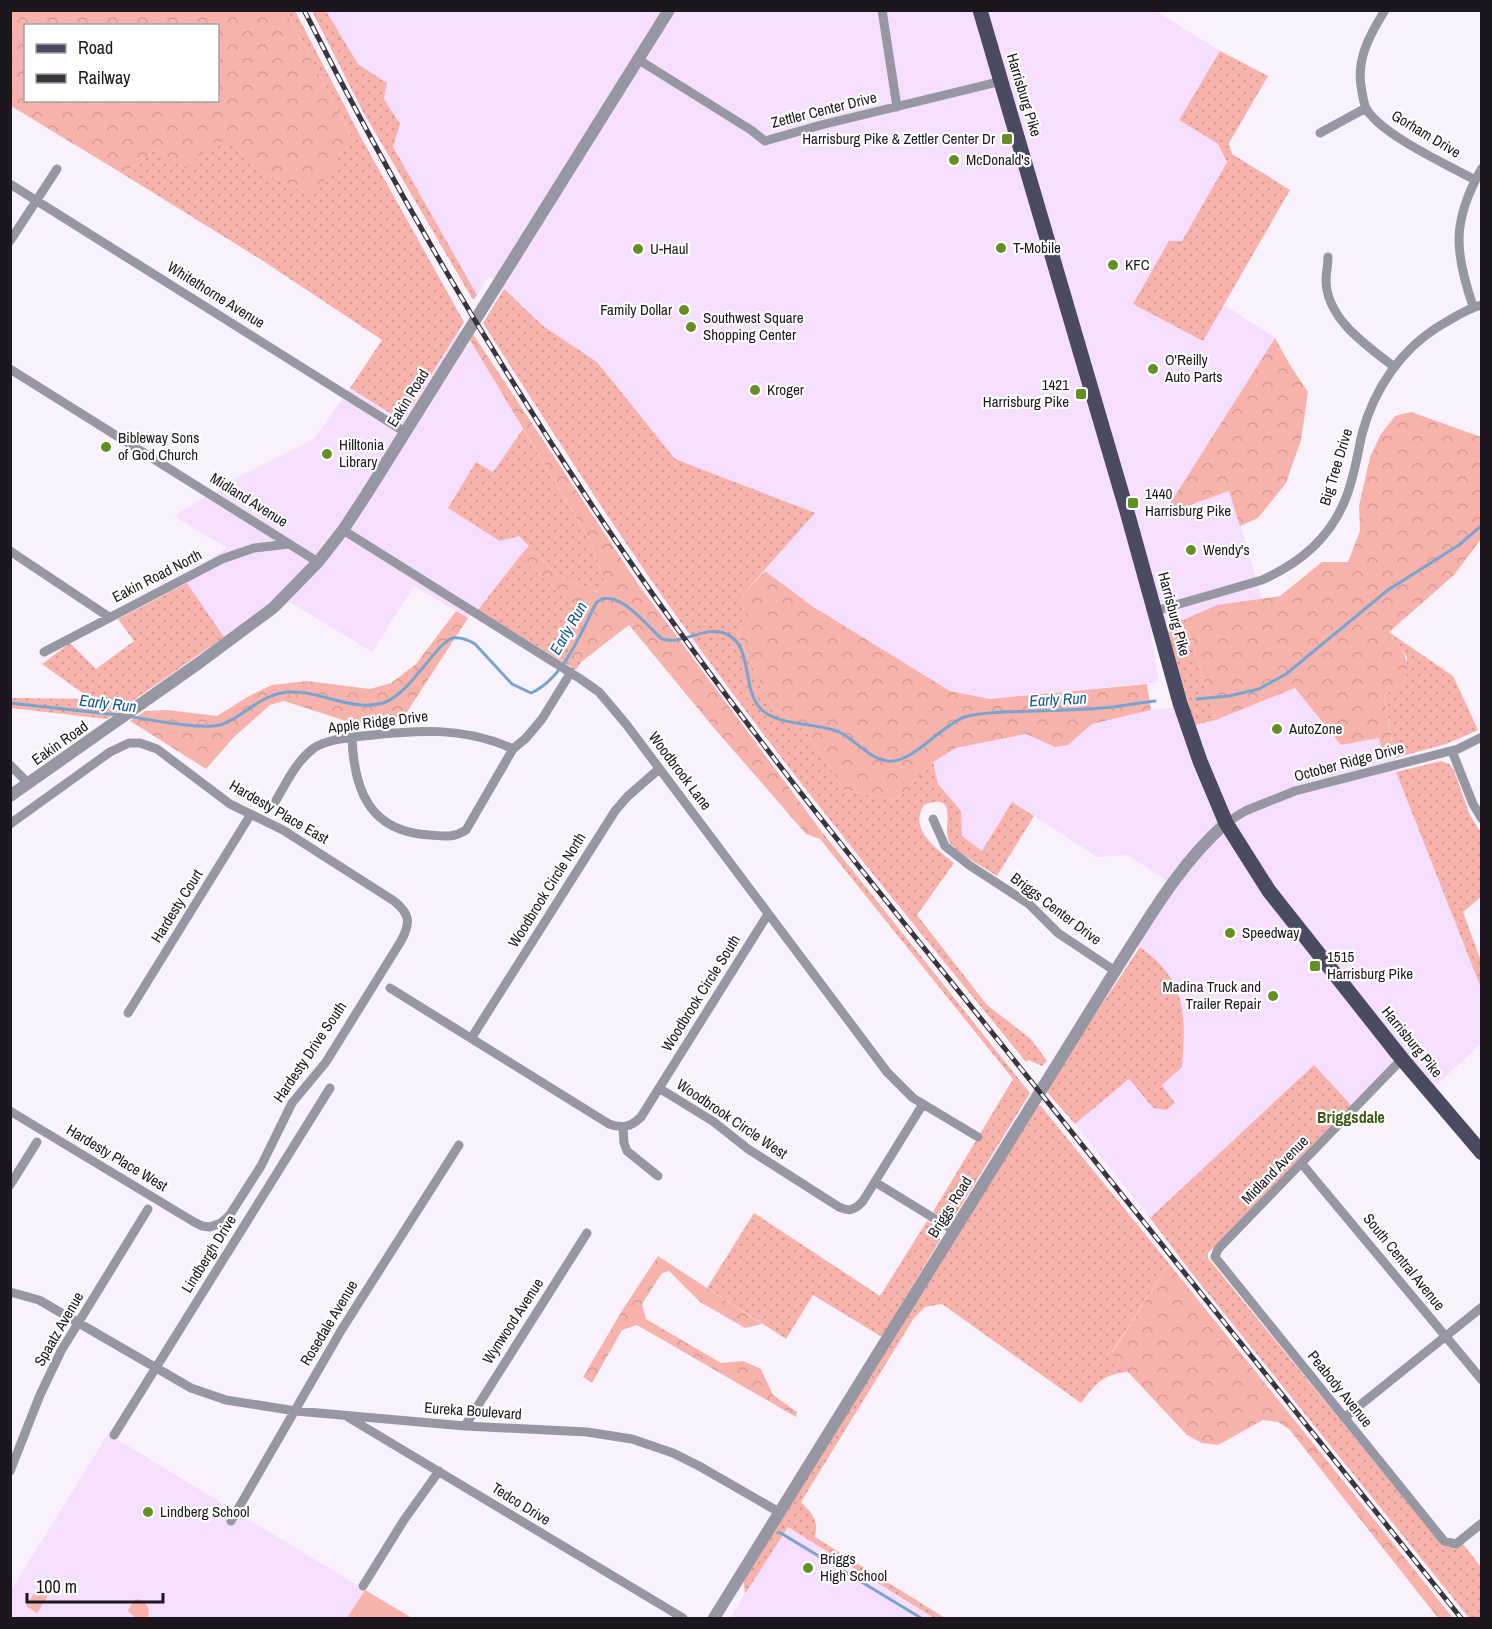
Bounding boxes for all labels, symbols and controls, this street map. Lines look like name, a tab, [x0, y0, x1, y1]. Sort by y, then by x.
legend	[24, 24, 219, 102]
text: Road	[78, 35, 113, 60]
street label: Harrisburg Pike	[1002, 51, 1047, 139]
text: Railway	[78, 65, 131, 90]
street label: Zettler Center Drive	[769, 86, 879, 133]
street label: Gorham Drive	[1388, 105, 1465, 163]
place label: Harrisburg Pike & Zettler Center Dr	[802, 128, 995, 149]
marker: Harrisburg Pike & Zettler Center Dr	[1000, 132, 1014, 146]
place label: McDonald's	[966, 149, 1030, 170]
marker: McDonald's	[947, 153, 961, 167]
place label: T-Mobile	[1013, 237, 1061, 258]
place label: U-Haul	[650, 238, 688, 259]
marker: T-Mobile	[994, 241, 1008, 255]
marker: U-Haul	[631, 242, 645, 256]
place label: KFC	[1125, 254, 1150, 275]
street label: Whitethorne Avenue	[164, 256, 269, 333]
marker: KFC	[1106, 258, 1120, 272]
place label: Family Dollar	[600, 299, 672, 320]
marker: Family Dollar	[677, 303, 691, 317]
place label: Southwest Square Shopping Center	[703, 307, 804, 345]
marker: Southwest Square Shopping Center	[684, 320, 698, 334]
place label: O'Reilly Auto Parts	[1164, 349, 1222, 387]
marker: O'Reilly Auto Parts	[1146, 362, 1160, 376]
street label: Eakin Road	[382, 365, 434, 431]
place label: 1421 Harrisburg Pike	[983, 374, 1069, 412]
place label: Kroger	[767, 379, 804, 400]
marker: Kroger	[748, 383, 762, 397]
marker: 1421 Harrisburg Pike	[1074, 387, 1088, 401]
street label: Big Tree Drive	[1314, 426, 1357, 508]
place label: Bibleway Sons of God Church	[118, 427, 199, 465]
place label: Hilltonia Library	[339, 434, 384, 472]
marker: Bibleway Sons of God Church	[99, 440, 113, 454]
marker: Hilltonia Library	[320, 447, 334, 461]
street label: Midland Avenue	[206, 467, 292, 532]
place label: 1440 Harrisburg Pike	[1145, 483, 1231, 521]
marker: 1440 Harrisburg Pike	[1126, 496, 1140, 510]
place label: Wendy's	[1203, 539, 1250, 560]
marker: Wendy's	[1184, 543, 1198, 557]
street label: Eakin Road North	[108, 544, 205, 607]
street label: Harrisburg Pike	[1153, 570, 1196, 658]
water label: Early Run	[544, 598, 592, 658]
water label: Early Run	[1029, 687, 1087, 711]
water label: Early Run	[78, 689, 138, 717]
street label: Apple Ridge Drive	[326, 705, 429, 738]
street label: Eakin Road	[27, 716, 92, 770]
place label: AutoZone	[1288, 718, 1343, 739]
marker: AutoZone	[1270, 722, 1284, 736]
street label: Woodbrook Lane	[644, 727, 717, 814]
street label: October Ridge Drive	[1292, 737, 1406, 786]
street label: Hardesty Place East	[226, 775, 333, 849]
street label: Woodbrook Circle North	[503, 828, 590, 951]
street label: Hardesty Court	[146, 865, 208, 946]
street label: Briggs Center Drive	[1007, 868, 1106, 950]
place label: Speedway	[1242, 922, 1300, 943]
marker: Speedway	[1223, 926, 1237, 940]
street label: Woodbrook Circle South	[656, 930, 745, 1055]
place label: 1515 Harrisburg Pike	[1327, 946, 1413, 984]
marker: 1515 Harrisburg Pike	[1308, 959, 1322, 973]
place label: Madina Truck and Trailer Repair	[1163, 976, 1261, 1014]
marker: Madina Truck and Trailer Repair	[1266, 989, 1280, 1003]
street label: Hardesty Drive South	[268, 997, 351, 1106]
street label: Harrisburg Pike	[1377, 1002, 1448, 1082]
street label: Woodbrook Circle West	[673, 1074, 792, 1164]
district label: Briggsdale	[1317, 1106, 1385, 1128]
street label: Hardesty Place West	[63, 1119, 172, 1196]
street label: Midland Avenue	[1237, 1131, 1313, 1209]
street label: Briggs Road	[923, 1172, 977, 1241]
street label: South Central Avenue	[1359, 1209, 1450, 1315]
street label: Lindbergh Drive	[176, 1211, 241, 1297]
street label: Wynwood Avenue	[477, 1274, 548, 1368]
street label: Rosedale Avenue	[295, 1276, 362, 1369]
street label: Spaatz Avenue	[29, 1288, 88, 1370]
street label: Peabody Avenue	[1303, 1346, 1378, 1431]
street label: Eureka Boulevard	[424, 1397, 523, 1424]
street label: Tedco Drive	[488, 1477, 555, 1530]
place label: Lindberg School	[160, 1501, 250, 1522]
marker: Lindberg School	[141, 1505, 155, 1519]
place label: Briggs High School	[820, 1548, 887, 1586]
marker: Briggs High School	[801, 1561, 815, 1575]
scale bar	[27, 1566, 164, 1604]
text: 100 m	[36, 1574, 77, 1599]

